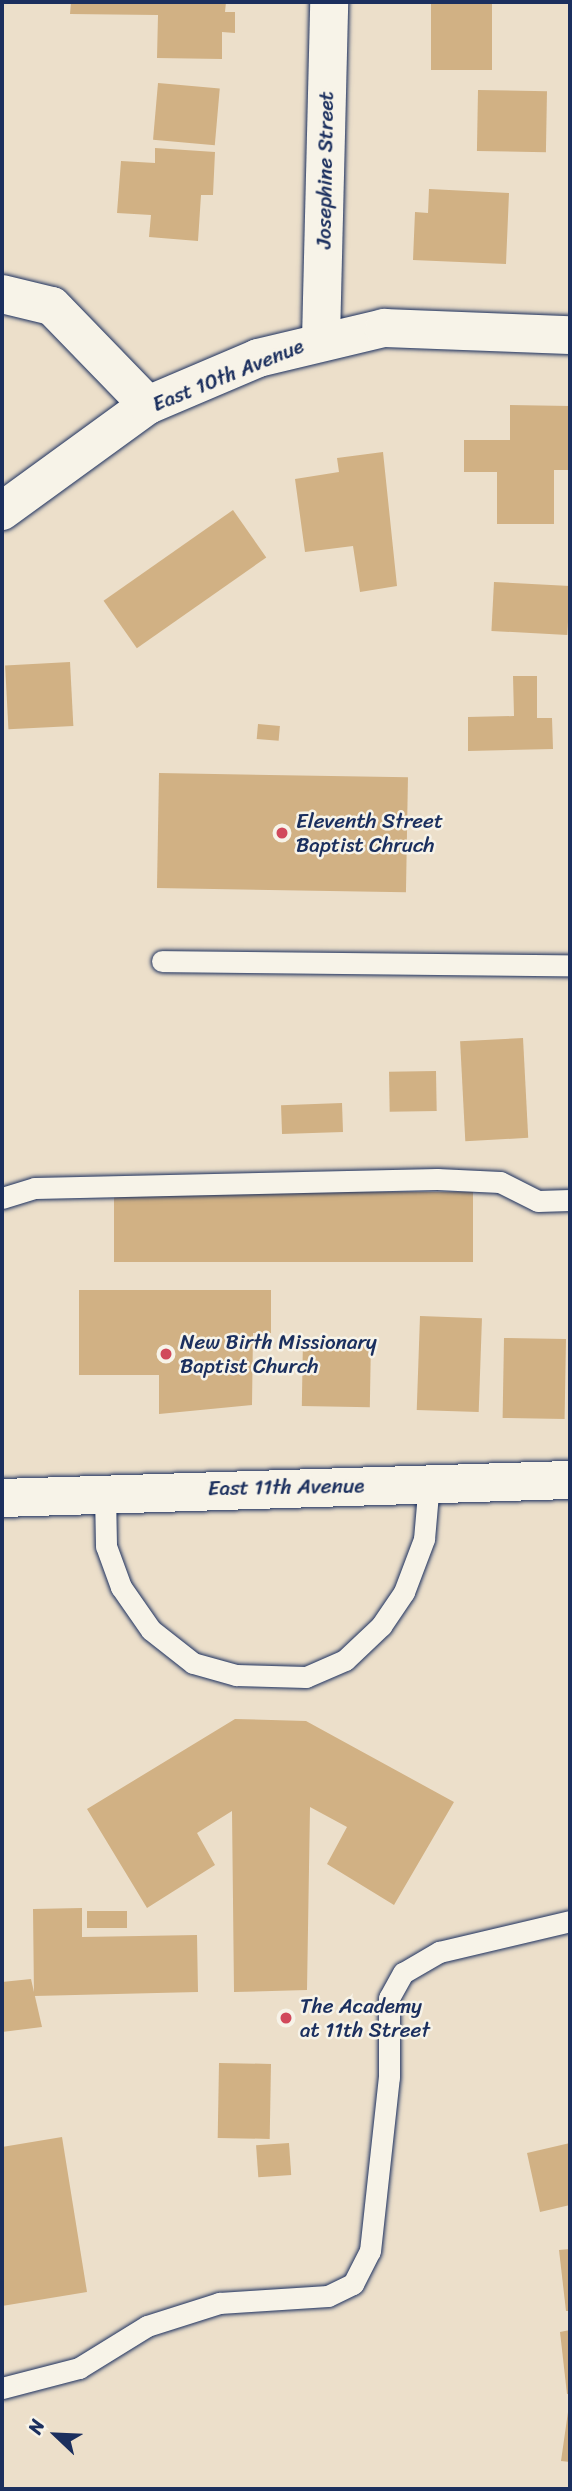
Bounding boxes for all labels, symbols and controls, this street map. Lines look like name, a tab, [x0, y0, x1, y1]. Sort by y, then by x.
street label: Josephine Street	[311, 91, 339, 249]
street label: East 10th Avenue	[148, 333, 308, 417]
place label: Eleventh Street Baptist Chruch	[296, 808, 443, 858]
marker: Eleventh Street Baptist Chruch	[274, 825, 290, 841]
place label: New Birth Missionary Baptist Church	[180, 1329, 379, 1379]
marker: New Birth Missionary Baptist Church	[158, 1346, 174, 1362]
street label: East 11th Avenue	[207, 1473, 365, 1501]
place label: The Academy at 11th Street	[300, 1993, 430, 2043]
marker: The Academy at 11th Street	[278, 2010, 294, 2026]
north arrow	[21, 2400, 91, 2470]
text: N	[18, 2414, 54, 2439]

